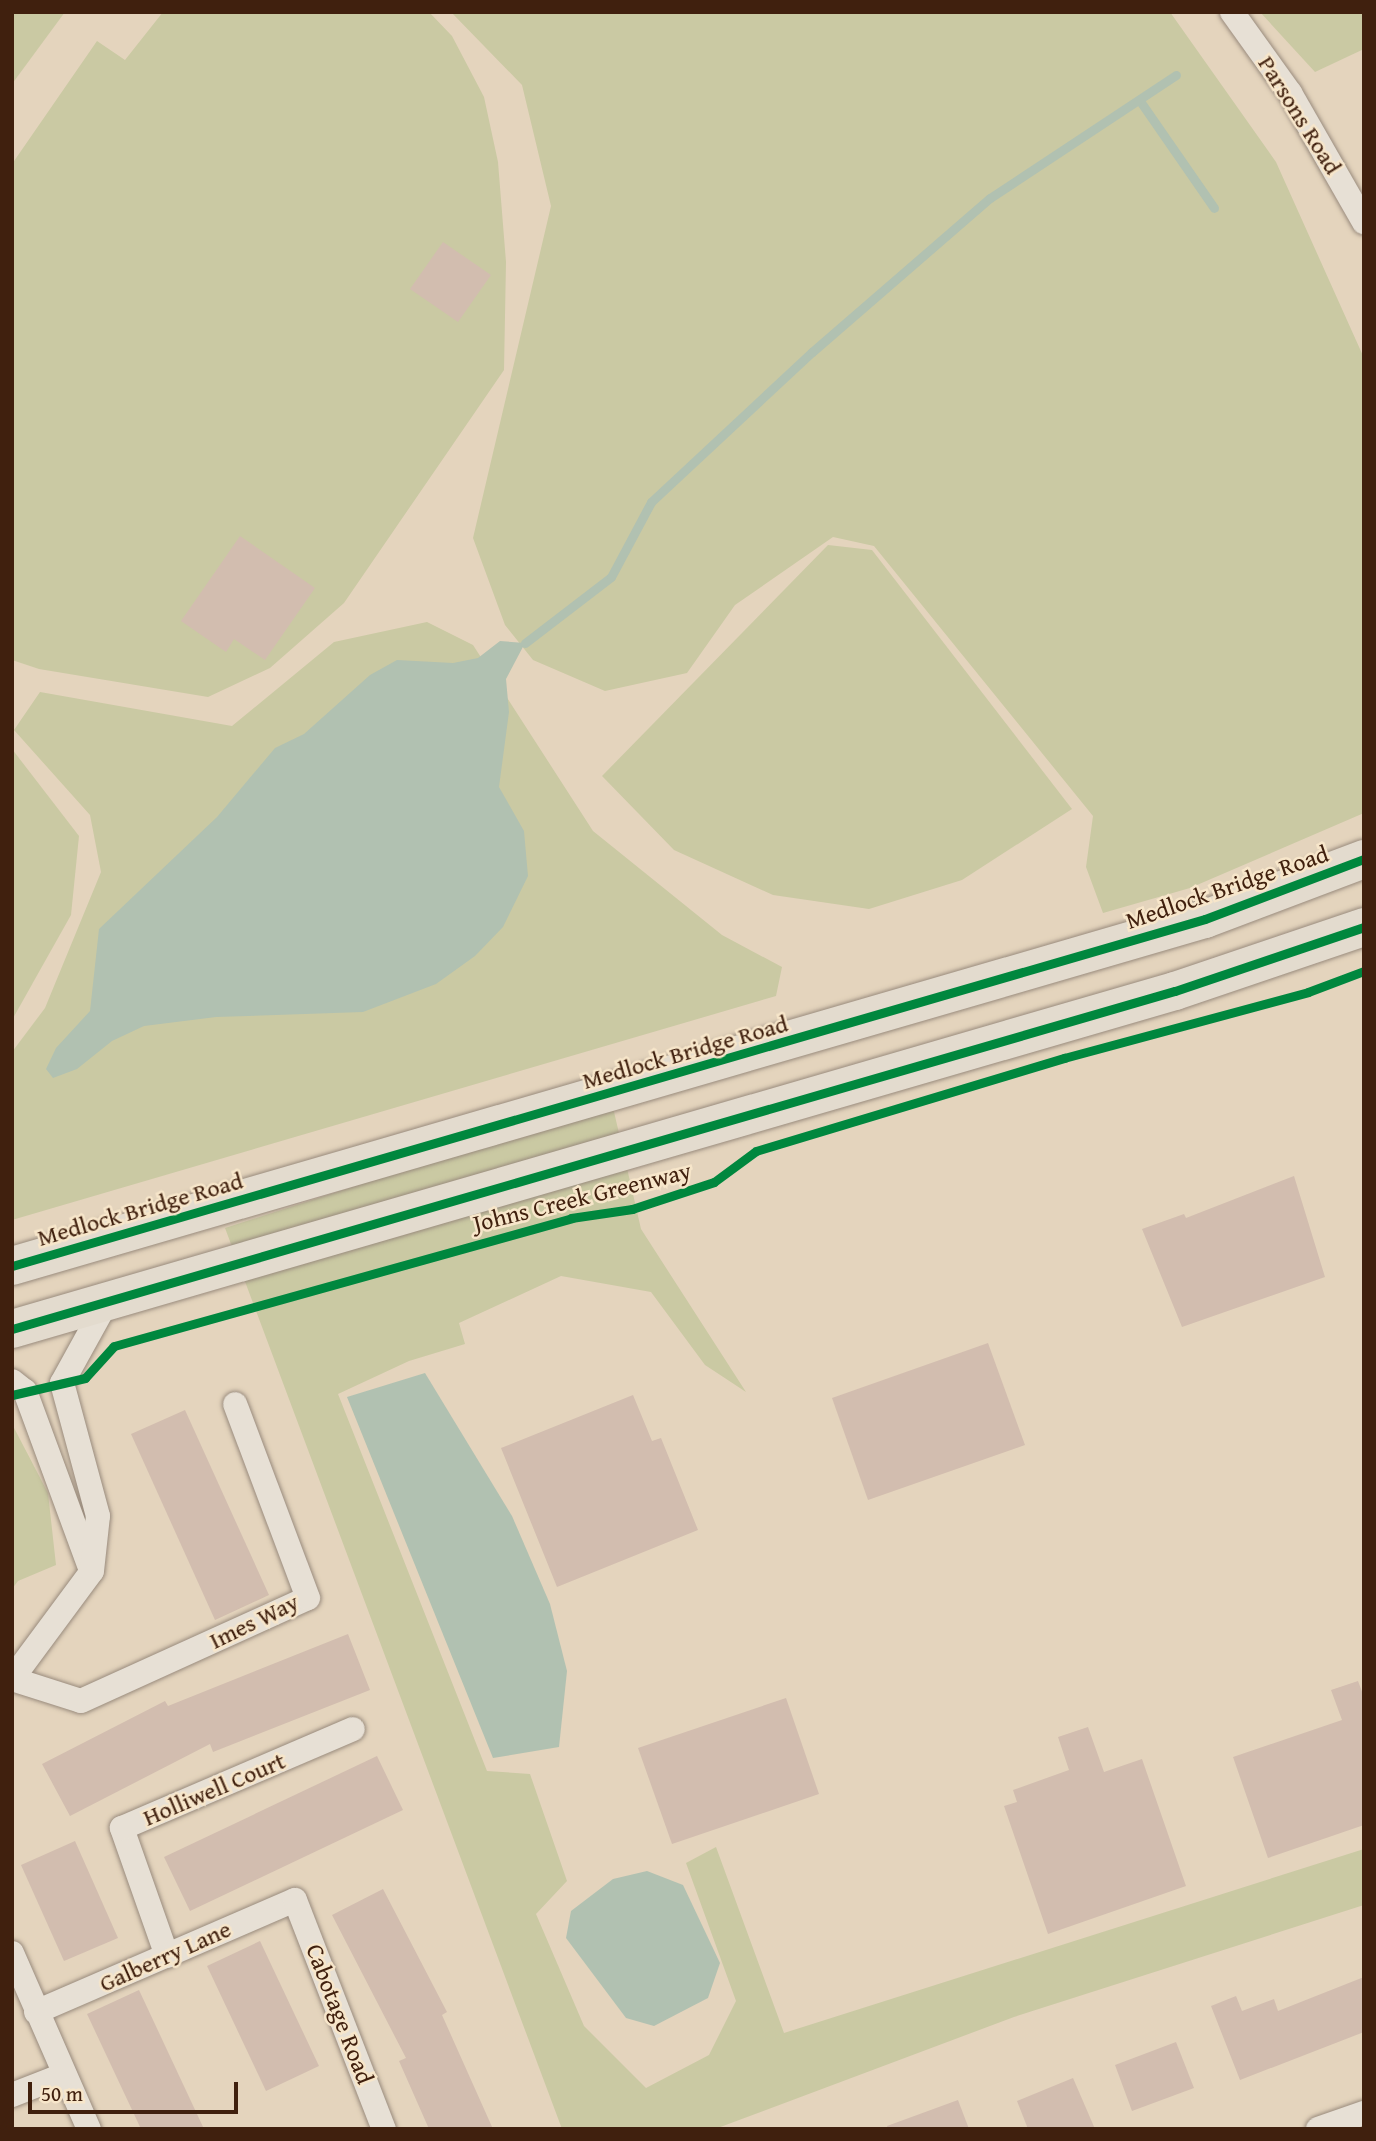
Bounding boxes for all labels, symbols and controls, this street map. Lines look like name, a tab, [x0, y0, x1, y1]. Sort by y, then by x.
street label: Parsons Road	[1252, 50, 1348, 180]
street label: Medlock Bridge Road	[1122, 839, 1332, 935]
street label: Medlock Bridge Road	[579, 1009, 791, 1095]
street label: Johns Creek Greenway	[470, 1156, 694, 1238]
street label: Medlock Bridge Road	[34, 1166, 246, 1252]
street label: Imes Way	[205, 1587, 303, 1655]
street label: Holliwell Court	[139, 1746, 289, 1832]
street label: Galberry Lane	[95, 1914, 235, 1998]
street label: Cabotage Road	[300, 1940, 380, 2088]
scale bar	[32, 2068, 242, 2112]
text: 50 m	[41, 2078, 83, 2109]

